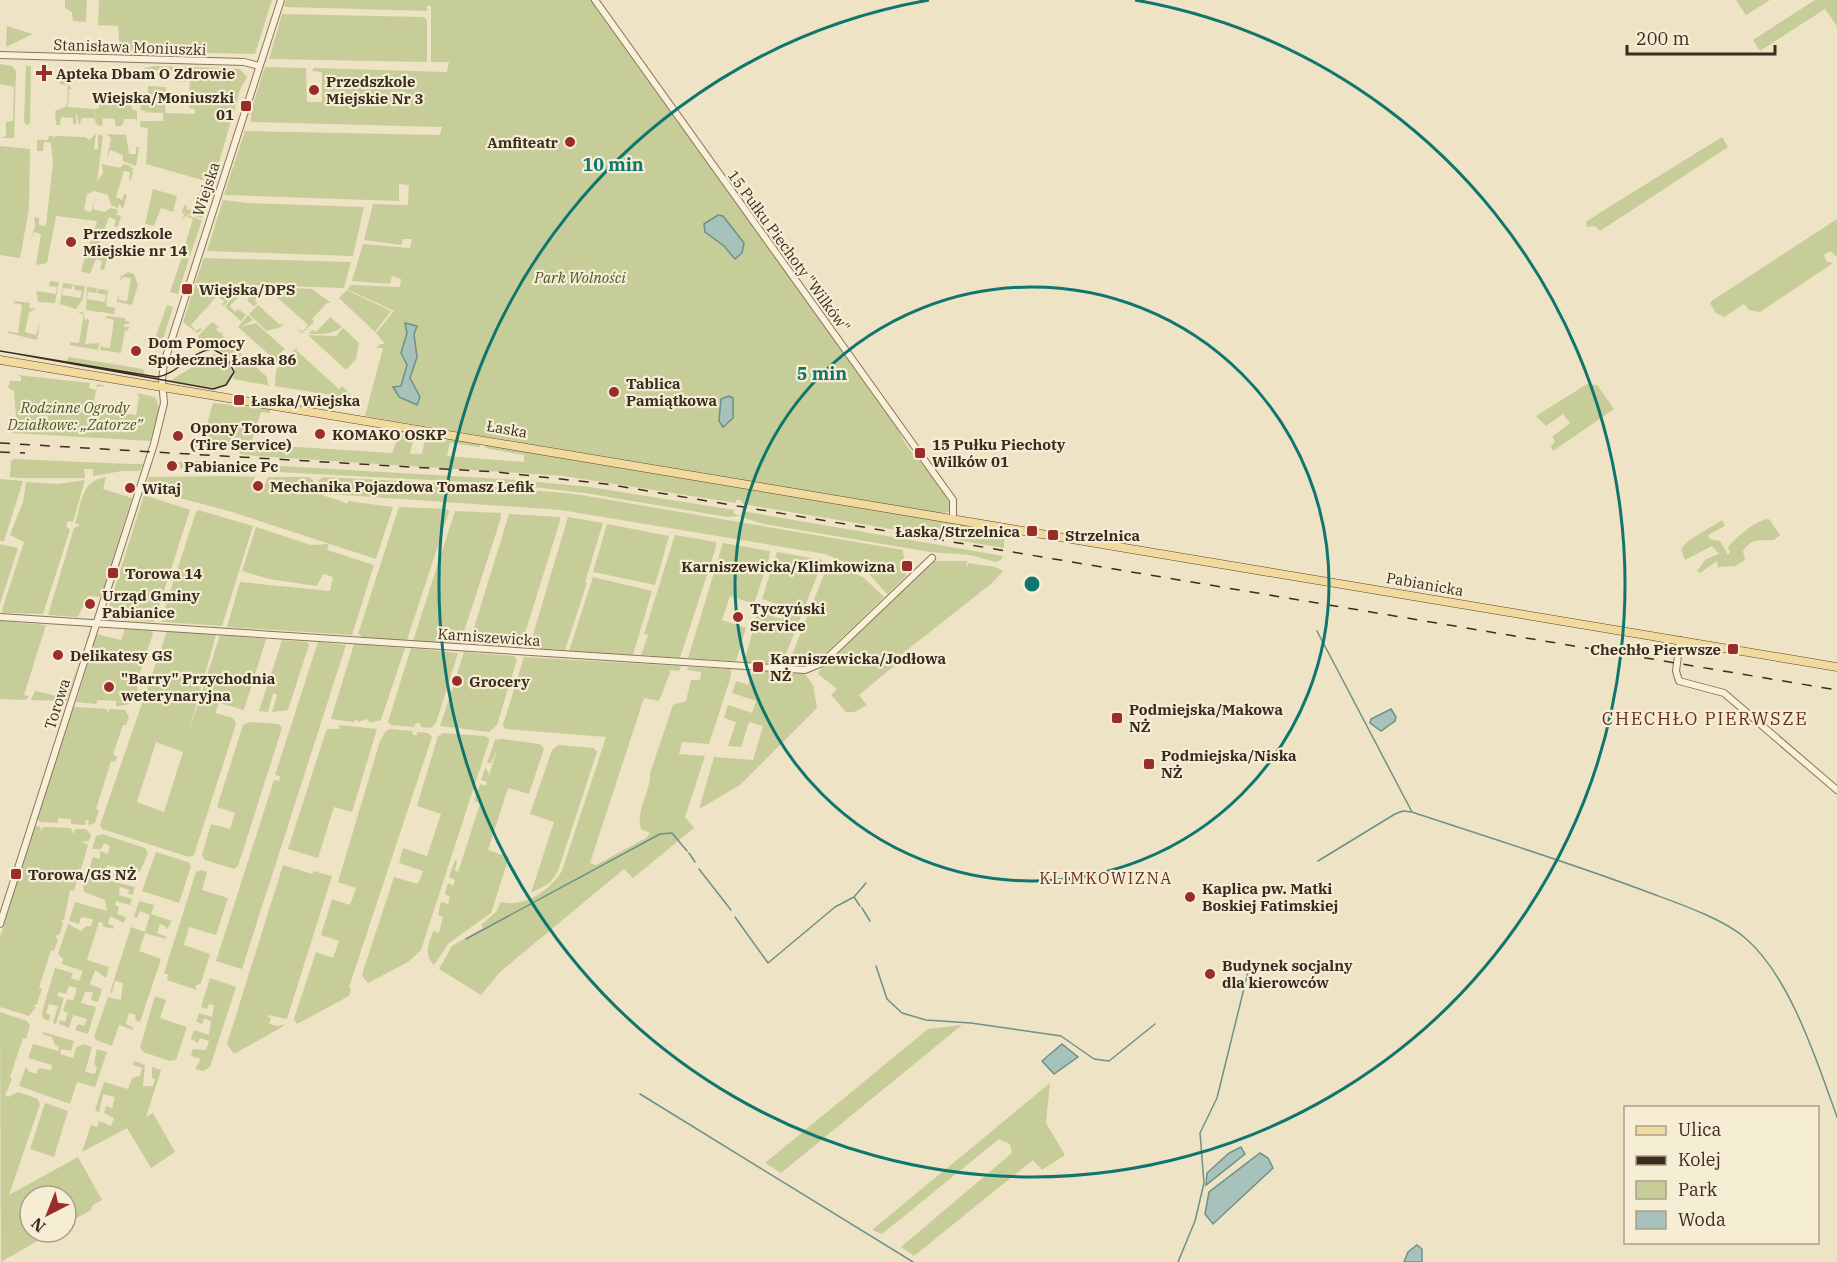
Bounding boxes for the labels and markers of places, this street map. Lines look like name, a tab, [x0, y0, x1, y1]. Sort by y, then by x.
place label: Apteka Dbam O Zdrowie	[56, 64, 235, 83]
marker: Apteka Dbam O Zdrowie	[37, 66, 51, 80]
place label: Przedszkole Miejskie Nr 3	[326, 72, 423, 108]
marker: Przedszkole Miejskie Nr 3	[307, 83, 321, 97]
place label: Wiejska/Moniuszki 01	[92, 88, 234, 124]
marker: Wiejska/Moniuszki 01	[239, 99, 253, 113]
place label: Amfiteatr	[487, 133, 559, 152]
marker: Amfiteatr	[563, 135, 577, 149]
place label: Przedszkole Miejskie nr 14	[83, 224, 188, 260]
marker: Przedszkole Miejskie nr 14	[64, 235, 78, 249]
place label: Wiejska/DPS	[199, 280, 296, 299]
marker: Wiejska/DPS	[180, 282, 194, 296]
place label: Dom Pomocy Społecznej Łaska 86	[148, 333, 297, 369]
marker: Dom Pomocy Społecznej Łaska 86	[129, 344, 143, 358]
place label: Tablica Pamiątkowa	[626, 374, 718, 410]
marker: Tablica Pamiątkowa	[607, 385, 621, 399]
place label: Łaska/Wiejska	[251, 391, 361, 410]
marker: Łaska/Wiejska	[232, 393, 246, 407]
place label: Opony Torowa (Tire Service)	[190, 418, 298, 454]
place label: KOMAKO OSKP	[332, 425, 447, 444]
marker: KOMAKO OSKP	[313, 427, 327, 441]
marker: Opony Torowa (Tire Service)	[171, 429, 185, 443]
place label: 15 Pułku Piechoty Wilków 01	[932, 435, 1066, 471]
marker: 15 Pułku Piechoty Wilków 01	[913, 446, 927, 460]
place label: Pabianice Pc	[184, 457, 278, 476]
marker: Pabianice Pc	[165, 459, 179, 473]
place label: Mechanika Pojazdowa Tomasz Lefik	[270, 477, 535, 496]
place label: Witaj	[142, 479, 181, 498]
marker: Mechanika Pojazdowa Tomasz Lefik	[251, 479, 265, 493]
marker: Witaj	[123, 481, 137, 495]
place label: Łaska/Strzelnica	[895, 522, 1020, 541]
marker: Łaska/Strzelnica	[1025, 524, 1039, 538]
place label: Strzelnica	[1065, 526, 1140, 545]
marker: Strzelnica	[1046, 528, 1060, 542]
place label: Karniszewicka/Klimkowizna	[681, 557, 895, 576]
marker: Karniszewicka/Klimkowizna	[900, 559, 914, 573]
place label: Torowa 14	[125, 564, 202, 583]
marker: Torowa 14	[106, 566, 120, 580]
centre of rings	[1022, 574, 1042, 594]
place label: Urząd Gminy Pabianice	[102, 586, 200, 622]
marker: Urząd Gminy Pabianice	[83, 597, 97, 611]
place label: Tyczyński Service	[750, 599, 825, 635]
marker: Tyczyński Service	[731, 610, 745, 624]
place label: Chechło Pierwsze	[1590, 640, 1721, 659]
marker: Chechło Pierwsze	[1726, 642, 1740, 656]
place label: Delikatesy GS	[70, 646, 172, 665]
marker: Delikatesy GS	[51, 648, 65, 662]
place label: Karniszewicka/Jodłowa NŻ	[770, 649, 947, 685]
marker: Karniszewicka/Jodłowa NŻ	[751, 660, 765, 674]
place label: "Barry" Przychodnia weterynaryjna	[121, 669, 276, 705]
place label: Grocery	[469, 672, 530, 691]
marker: Grocery	[450, 674, 464, 688]
marker: "Barry" Przychodnia weterynaryjna	[102, 680, 116, 694]
place label: Podmiejska/Makowa NŻ	[1129, 700, 1283, 736]
marker: Podmiejska/Makowa NŻ	[1110, 711, 1124, 725]
place label: Podmiejska/Niska NŻ	[1161, 746, 1297, 782]
marker: Podmiejska/Niska NŻ	[1142, 757, 1156, 771]
place label: Torowa/GS NŻ	[28, 865, 137, 884]
marker: Torowa/GS NŻ	[9, 867, 23, 881]
place label: Kaplica pw. Matki Boskiej Fatimskiej	[1202, 879, 1338, 915]
marker: Kaplica pw. Matki Boskiej Fatimskiej	[1183, 890, 1197, 904]
place label: Budynek socjalny dla kierowców	[1222, 956, 1353, 992]
marker: Budynek socjalny dla kierowców	[1203, 967, 1217, 981]

